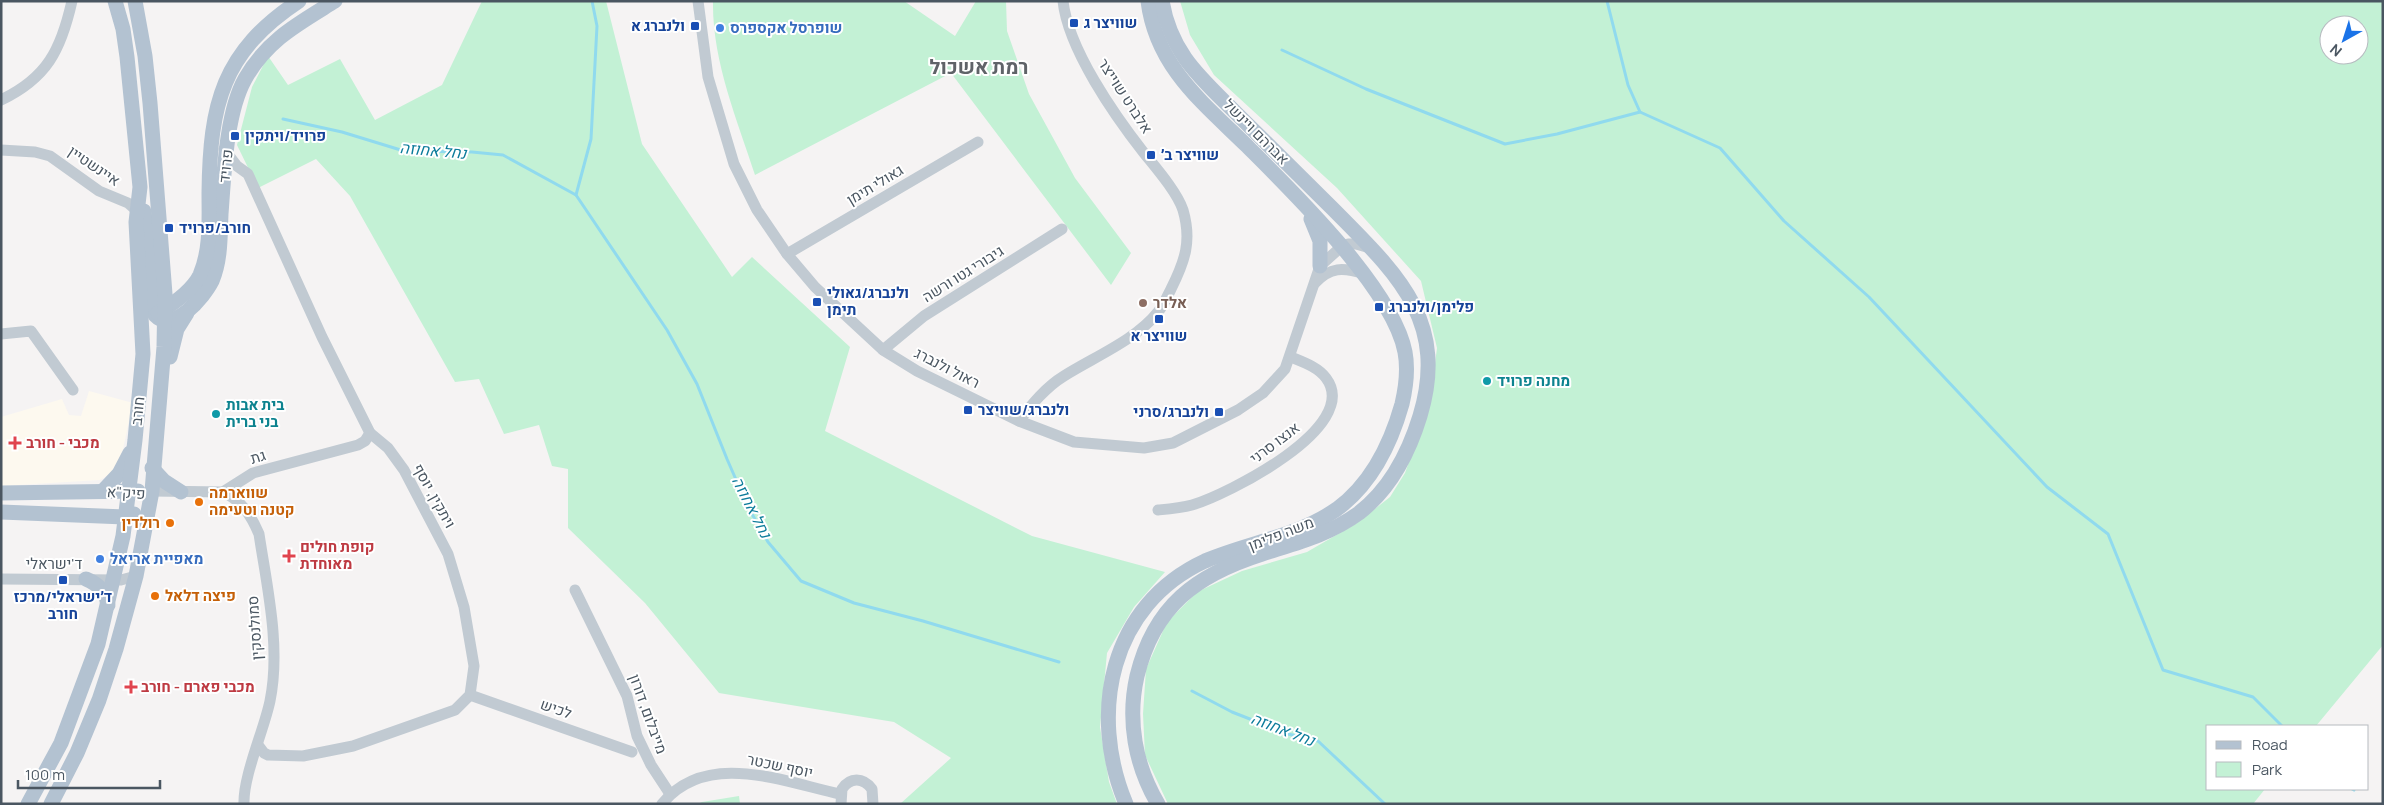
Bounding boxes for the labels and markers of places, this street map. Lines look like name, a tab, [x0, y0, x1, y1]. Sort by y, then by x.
place label: שוויצר ג	[1084, 12, 1137, 33]
place label: ולנברג א	[631, 15, 685, 36]
place label: שופרסל אקספרס	[730, 17, 842, 38]
marker: שוויצר ג	[1068, 17, 1080, 29]
marker: ולנברג א	[689, 20, 701, 32]
marker: שופרסל אקספרס	[714, 22, 726, 34]
place label: פרויד/ויתקין	[245, 125, 326, 146]
marker: פרויד/ויתקין	[229, 130, 241, 142]
place label: שוויצר ב׳	[1161, 144, 1219, 165]
marker: שוויצר ב׳	[1145, 149, 1157, 161]
place label: חורב/פרויד	[179, 217, 251, 238]
marker: חורב/פרויד	[163, 222, 175, 234]
place label: ולנברג/גאולי תימן	[827, 282, 909, 320]
place label: אלדר	[1153, 292, 1187, 313]
marker: ולנברג/גאולי תימן	[811, 296, 823, 308]
place label: פלימן/ולנברג	[1389, 296, 1474, 317]
marker: אלדר	[1137, 297, 1149, 309]
marker: פלימן/ולנברג	[1373, 301, 1385, 313]
marker: שוויצר א	[1153, 313, 1165, 325]
place label: שוויצר א	[1131, 325, 1187, 346]
place label: מחנה פרויד	[1497, 370, 1570, 391]
marker: מחנה פרויד	[1481, 375, 1493, 387]
place label: בית אבות בני ברית	[226, 394, 285, 432]
place label: ולנברג/שוויצר	[978, 399, 1069, 420]
place label: ולנברג/סרני	[1133, 401, 1209, 422]
marker: ולנברג/שוויצר	[962, 404, 974, 416]
marker: ולנברג/סרני	[1213, 406, 1225, 418]
marker: בית אבות בני ברית	[210, 408, 222, 420]
place label: מכבי - חורב	[26, 432, 100, 453]
marker: מכבי - חורב	[8, 436, 22, 450]
place label: שווארמה קטנה וטעימה	[209, 482, 295, 520]
marker: שווארמה קטנה וטעימה	[193, 496, 205, 508]
place label: רולדין	[121, 512, 160, 533]
marker: רולדין	[164, 517, 176, 529]
place label: קופת חולים מאוחדת	[300, 536, 374, 574]
place label: מאפיית אריאל	[110, 548, 203, 569]
marker: קופת חולים מאוחדת	[282, 549, 296, 563]
marker: מאפיית אריאל	[94, 553, 106, 565]
marker: ד׳ישראלי/מרכז חורב	[57, 574, 69, 586]
place label: פיצה דלאל	[165, 585, 236, 606]
place label: ד׳ישראלי/מרכז חורב	[14, 586, 112, 624]
marker: פיצה דלאל	[149, 590, 161, 602]
place label: מכבי פארם - חורב	[141, 676, 255, 697]
marker: מכבי פארם - חורב	[125, 681, 137, 693]

